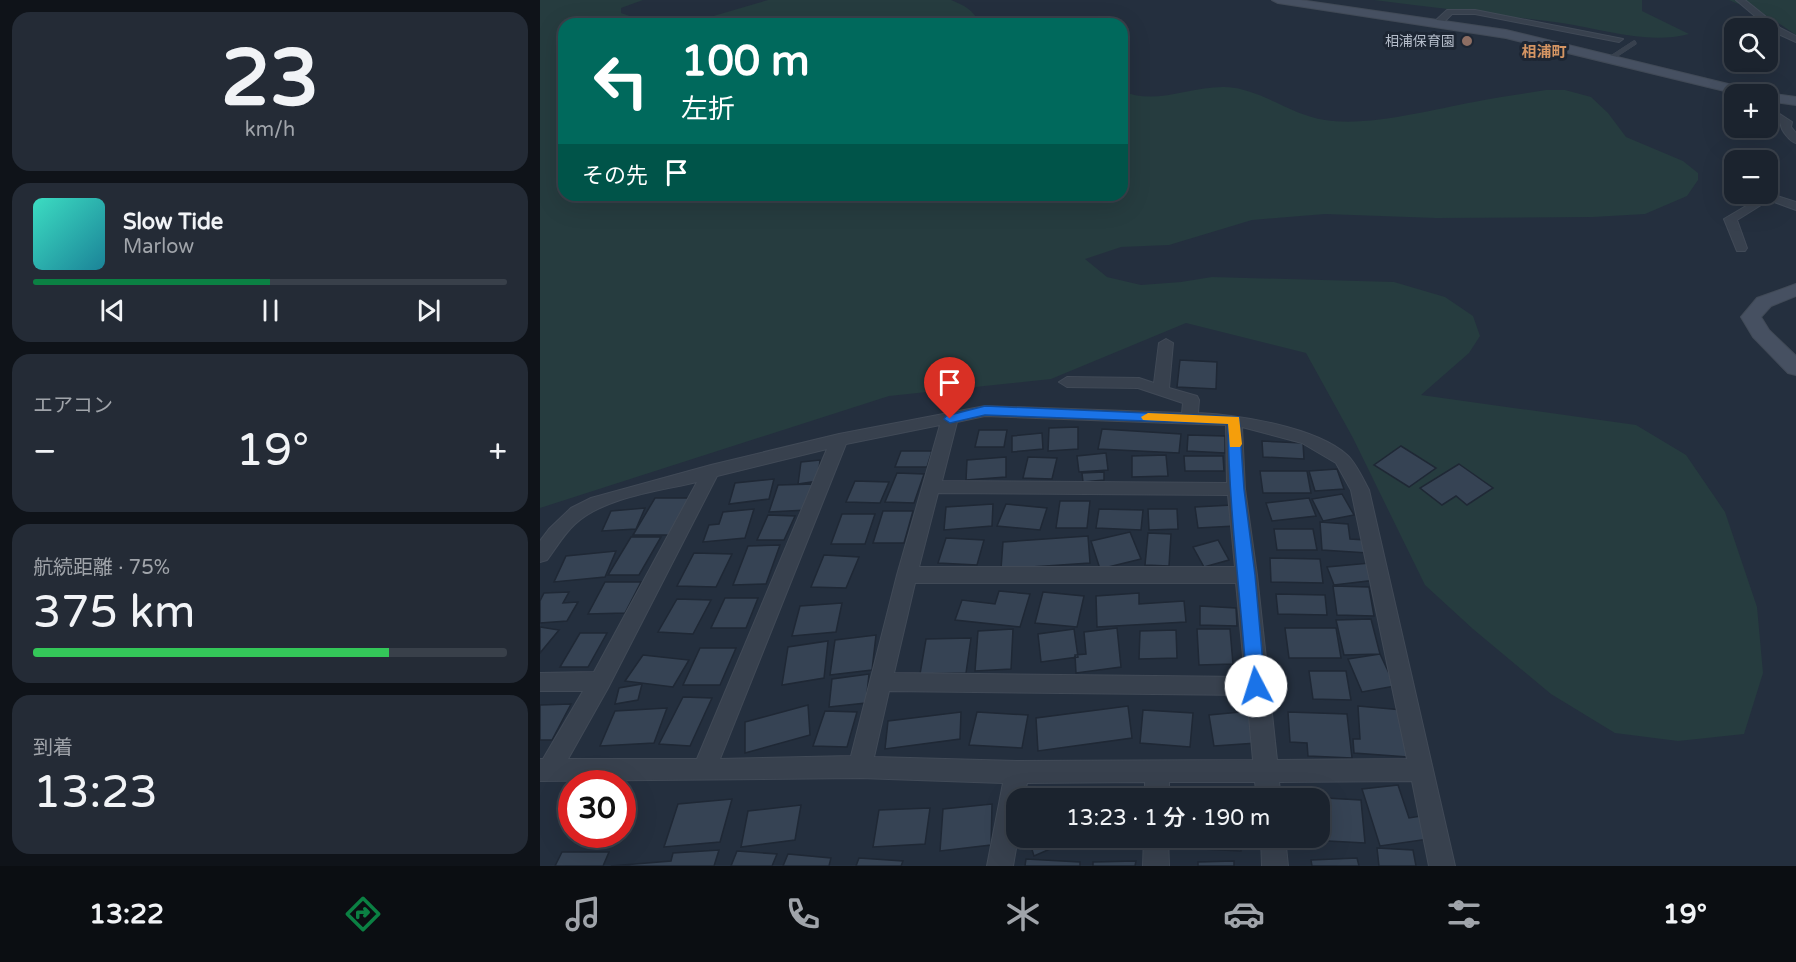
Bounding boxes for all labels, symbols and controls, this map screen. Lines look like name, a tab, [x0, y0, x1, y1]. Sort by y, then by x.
map controls	[1724, 18, 1778, 204]
button: search	[1724, 18, 1778, 72]
text: 23	[221, 32, 319, 126]
place label: 相浦保育園	[1385, 33, 1455, 50]
marker: 相浦保育園	[1460, 34, 1474, 48]
text: 100 m	[681, 36, 810, 87]
icon: left	[582, 42, 660, 120]
district label: 相浦町	[1521, 43, 1567, 61]
button: +	[1724, 84, 1778, 138]
text: 左折	[681, 93, 735, 126]
text: km/h	[245, 118, 295, 142]
button: −	[1724, 150, 1778, 204]
icon: arrive	[660, 156, 693, 189]
text: その先	[582, 163, 648, 189]
text: Slow Tide	[123, 209, 223, 235]
text: Marlow	[123, 235, 194, 259]
icon: previous	[96, 294, 129, 327]
icon: pause	[254, 294, 287, 327]
icon: next	[412, 294, 445, 327]
pin	[924, 357, 975, 419]
icon: arrive	[933, 366, 966, 399]
text: エアコン	[33, 394, 113, 418]
text: 19°	[236, 424, 309, 478]
text: −	[33, 432, 57, 471]
text: +	[488, 432, 507, 471]
text: 航続距離 · 75%	[33, 556, 170, 580]
text: 375 km	[33, 586, 195, 640]
position arrow	[1224, 654, 1288, 718]
text: 到着	[33, 736, 73, 760]
text: 13:23	[33, 766, 158, 820]
speed limit sign: 30	[558, 770, 636, 848]
text: 13:23 · 1 分 · 190 m	[1066, 805, 1270, 831]
icon: directions	[342, 893, 384, 935]
icon: music	[562, 893, 604, 935]
icon: phone	[782, 893, 824, 935]
icon: climate	[1002, 893, 1044, 935]
icon: car	[1223, 893, 1265, 935]
icon: filters	[1443, 893, 1485, 935]
text: 13:22	[89, 898, 164, 931]
text: 19°	[1663, 898, 1707, 931]

